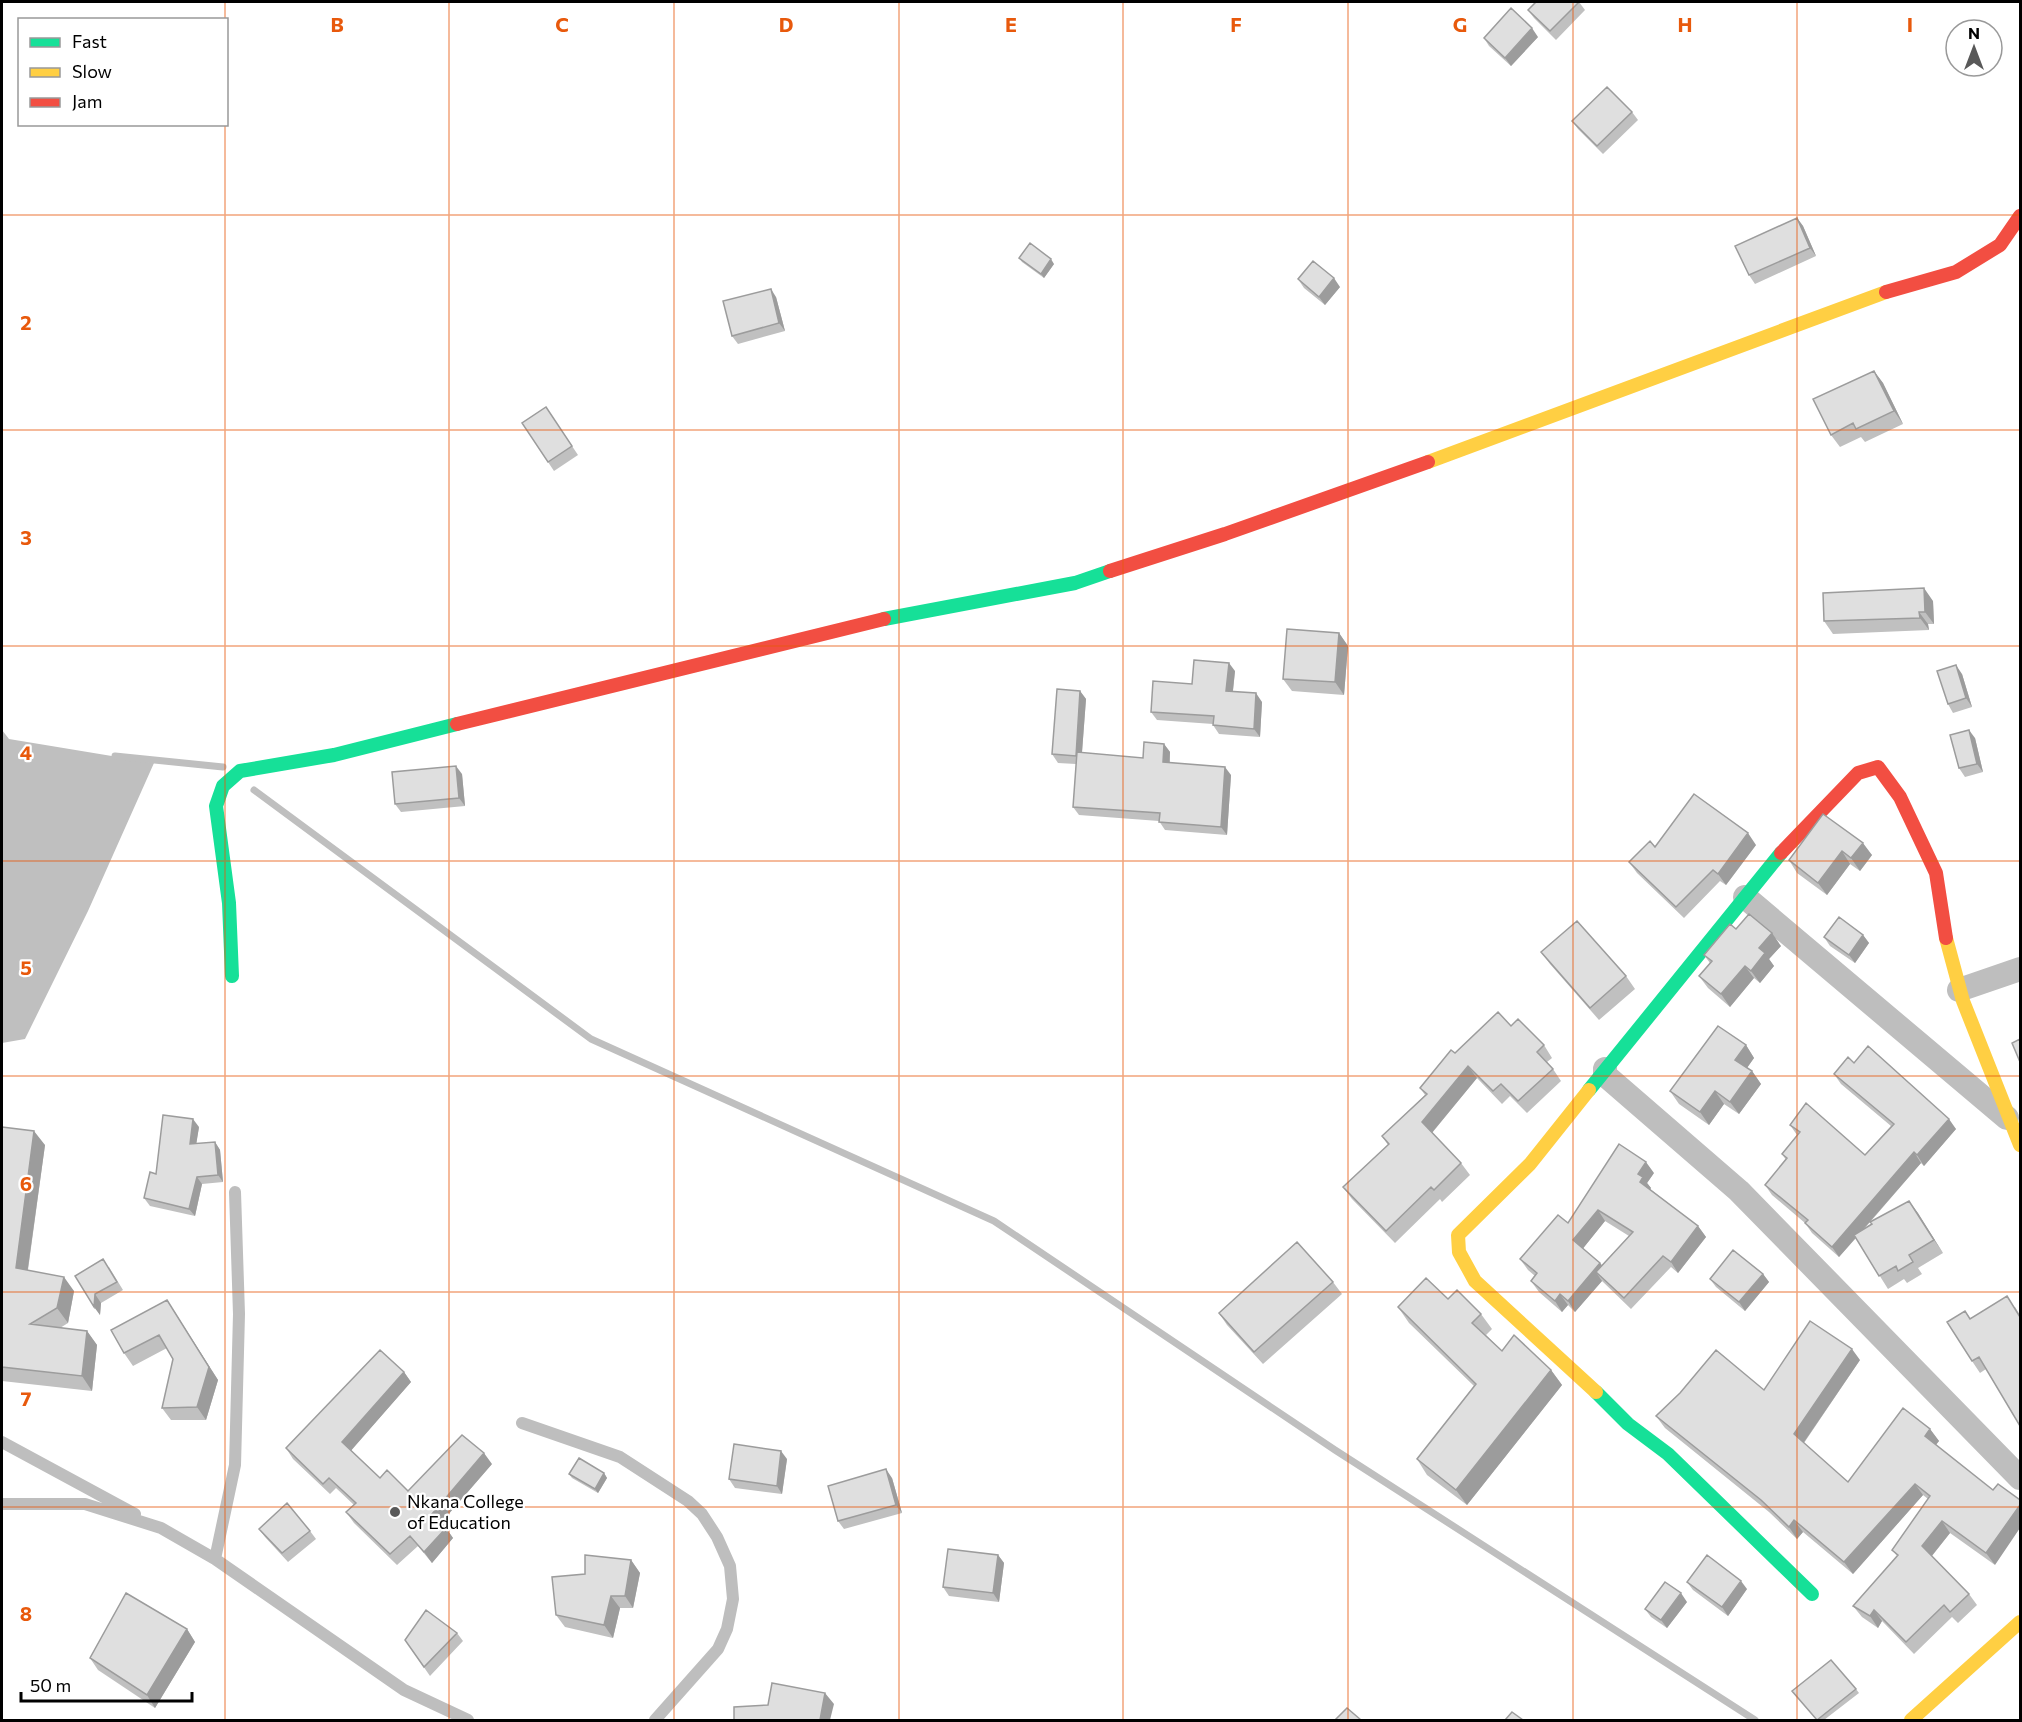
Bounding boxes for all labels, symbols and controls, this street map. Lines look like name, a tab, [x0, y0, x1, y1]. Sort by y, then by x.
text: B	[330, 12, 344, 36]
text: C	[555, 12, 569, 36]
text: D	[779, 12, 793, 36]
text: E	[1005, 12, 1017, 36]
text: F	[1230, 12, 1242, 36]
text: G	[1453, 12, 1467, 36]
text: H	[1678, 12, 1693, 36]
text: I	[1907, 12, 1913, 36]
legend	[18, 18, 228, 126]
north arrow	[1944, 18, 2004, 78]
text: N	[1968, 23, 1980, 42]
text: Fast	[72, 30, 107, 52]
text: Slow	[72, 60, 112, 82]
text: Jam	[72, 90, 102, 112]
text: 2	[20, 310, 32, 334]
text: 3	[20, 525, 32, 549]
text: 4	[20, 740, 32, 764]
text: 5	[20, 955, 32, 979]
text: 6	[20, 1171, 32, 1195]
text: 7	[21, 1386, 32, 1410]
place label: Nkana College of Education	[407, 1490, 524, 1533]
marker: Nkana College of Education	[388, 1505, 402, 1519]
text: 8	[20, 1601, 32, 1625]
scale bar	[21, 1665, 192, 1703]
text: 50 m	[30, 1674, 71, 1696]

